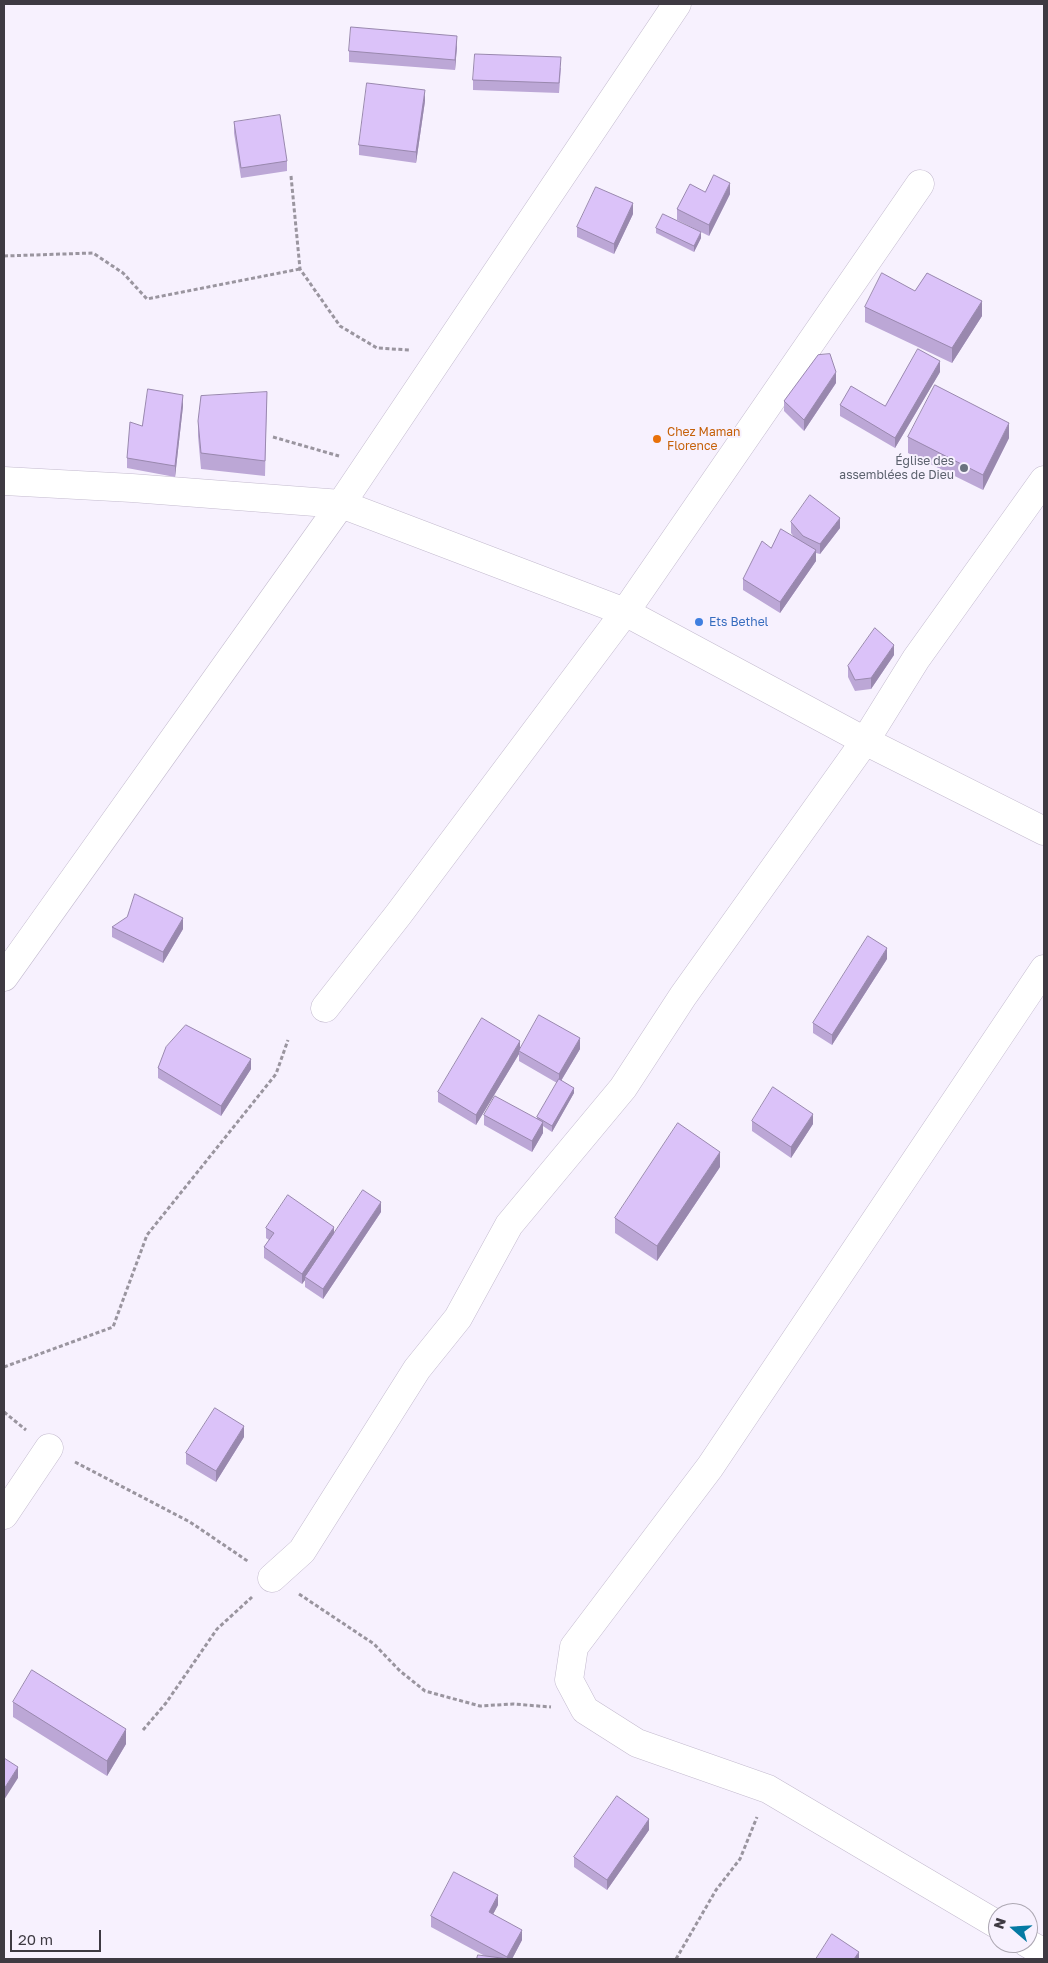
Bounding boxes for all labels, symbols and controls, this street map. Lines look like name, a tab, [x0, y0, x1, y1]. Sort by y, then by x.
place label: Chez Maman Florence	[667, 425, 740, 453]
marker: Chez Maman Florence	[651, 433, 663, 445]
place label: Église des assemblées de Dieu	[839, 454, 954, 482]
marker: Église des assemblées de Dieu	[958, 462, 970, 474]
place label: Ets Bethel	[709, 615, 768, 629]
marker: Ets Bethel	[693, 616, 705, 628]
north arrow	[988, 1903, 1038, 1953]
text: N	[990, 1915, 1009, 1931]
scale bar	[12, 1920, 104, 1952]
text: 20 m	[18, 1930, 53, 1948]

